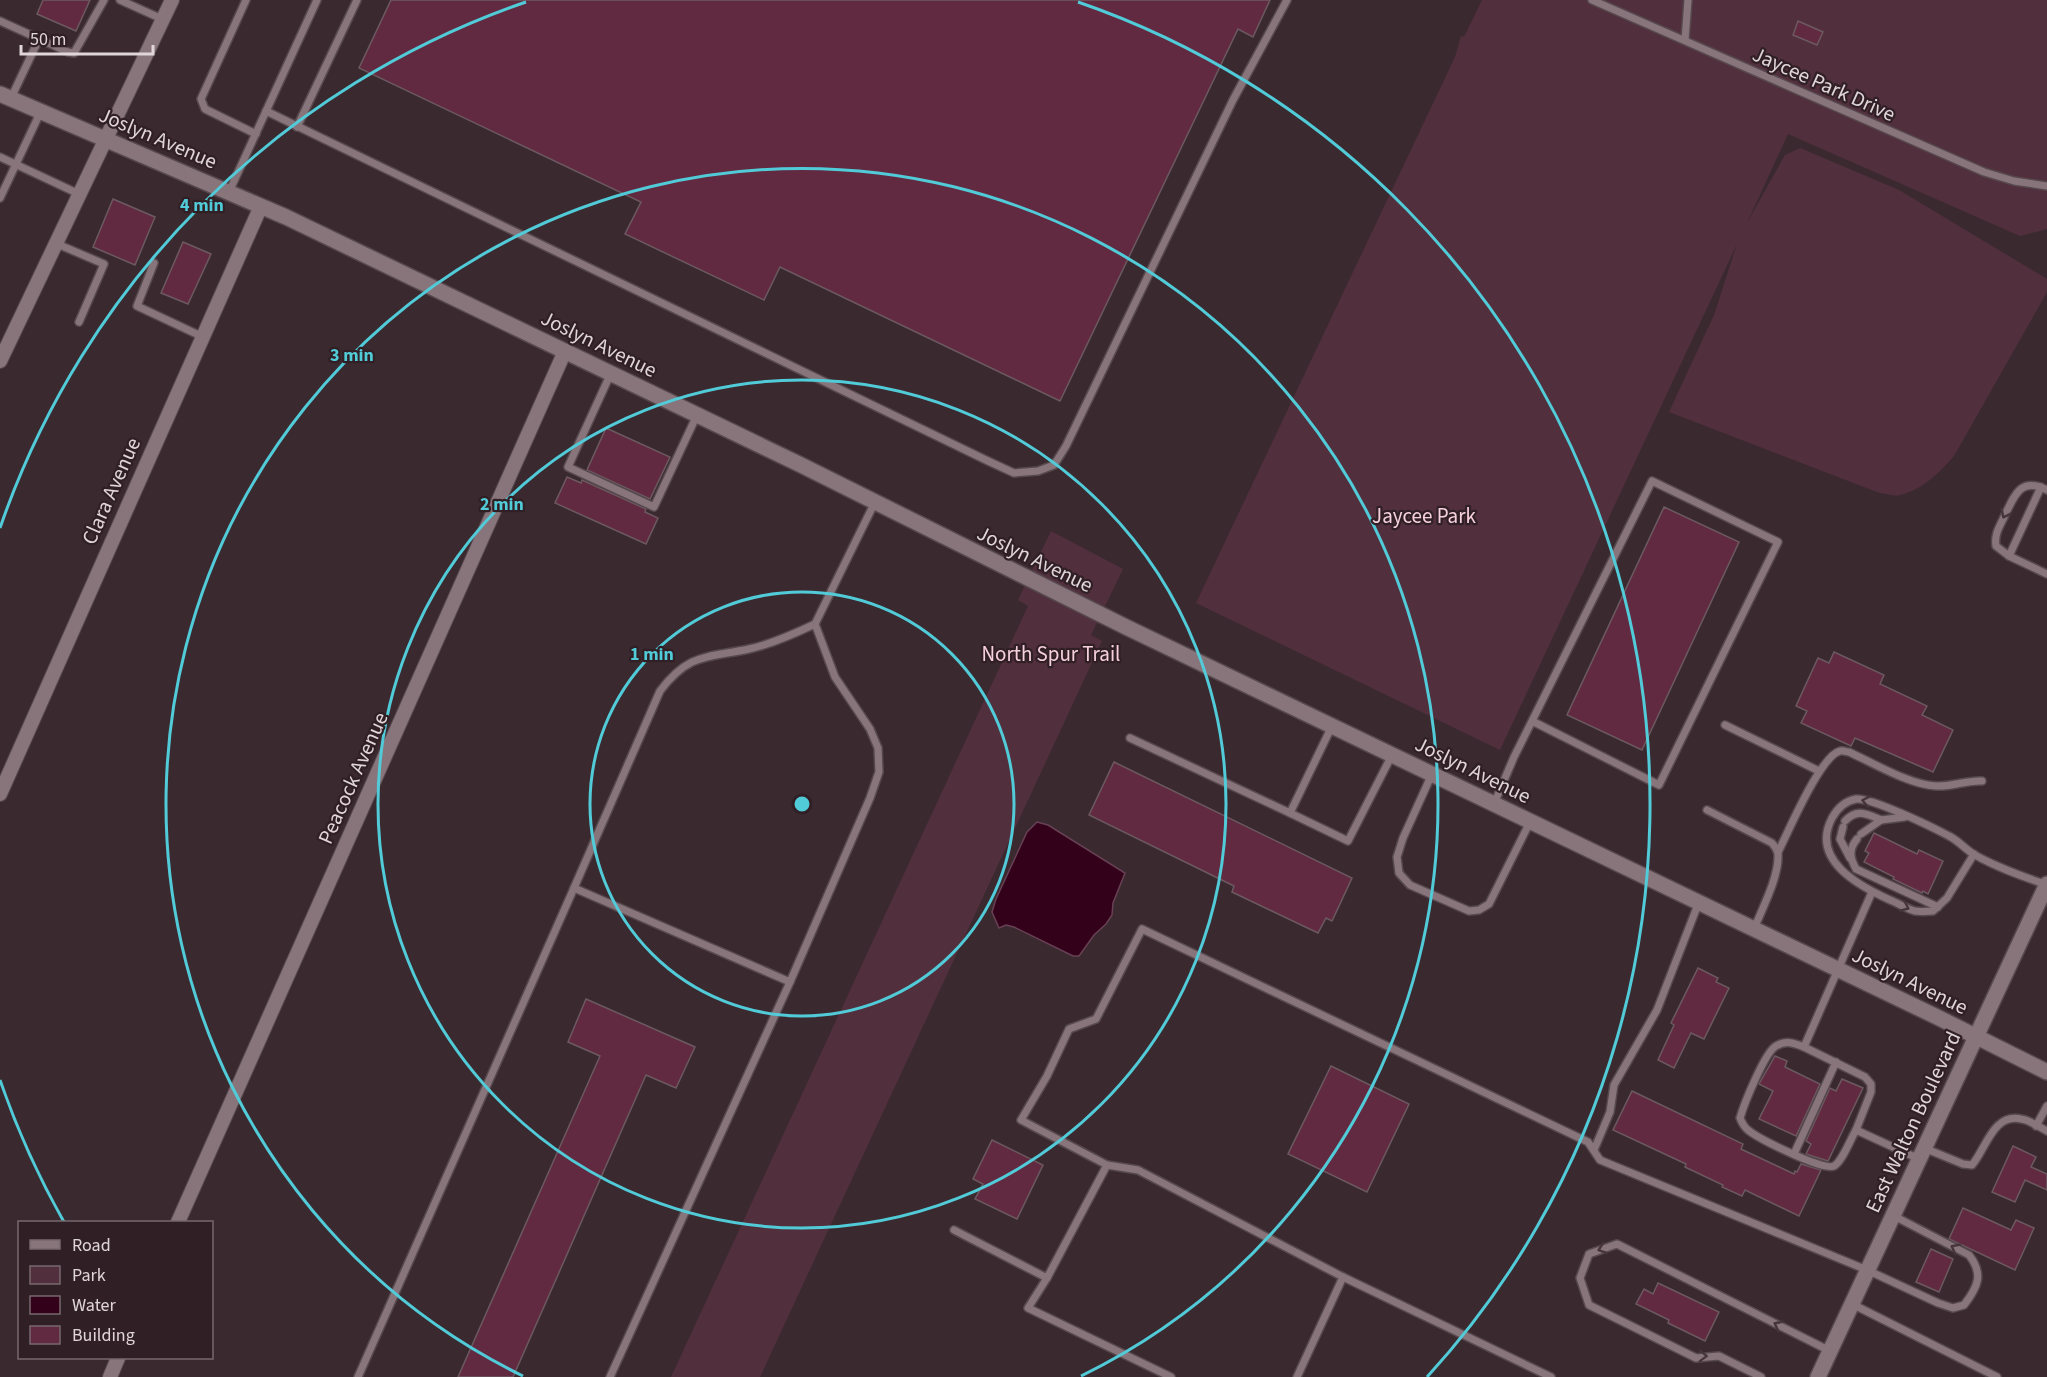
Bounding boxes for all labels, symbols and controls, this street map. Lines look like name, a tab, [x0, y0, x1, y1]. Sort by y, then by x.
scale bar	[21, 18, 153, 56]
text: 50 m	[30, 27, 66, 52]
street label: Jaycee Park Drive	[1748, 39, 1900, 129]
street label: Joslyn Avenue	[94, 100, 222, 176]
text: 4 min	[180, 193, 224, 218]
street label: Joslyn Avenue	[536, 303, 662, 385]
text: 3 min	[330, 343, 374, 368]
street label: Clara Avenue	[74, 433, 148, 549]
text: 2 min	[480, 492, 524, 517]
park label: Jaycee Park	[1372, 501, 1476, 531]
one-way arrow	[2001, 508, 2013, 519]
street label: Joslyn Avenue	[972, 518, 1098, 600]
park label: North Spur Trail	[982, 639, 1120, 669]
text: 1 min	[630, 642, 674, 667]
street label: Peacock Avenue	[311, 707, 395, 849]
street label: Joslyn Avenue	[1410, 729, 1536, 811]
centre of rings	[792, 794, 812, 814]
one-way arrow	[1861, 795, 1871, 808]
one-way arrow	[1899, 899, 1910, 911]
street label: Joslyn Avenue	[1847, 940, 1973, 1022]
street label: East Walton Boulevard	[1858, 1026, 1968, 1218]
legend	[18, 1221, 213, 1359]
text: Road	[72, 1233, 111, 1258]
one-way arrow	[1597, 1242, 1608, 1255]
one-way arrow	[1950, 1243, 1961, 1255]
text: Park	[72, 1263, 106, 1288]
text: Water	[72, 1293, 116, 1318]
one-way arrow	[1773, 1320, 1784, 1332]
text: Building	[72, 1323, 135, 1348]
one-way arrow	[1699, 1350, 1708, 1363]

